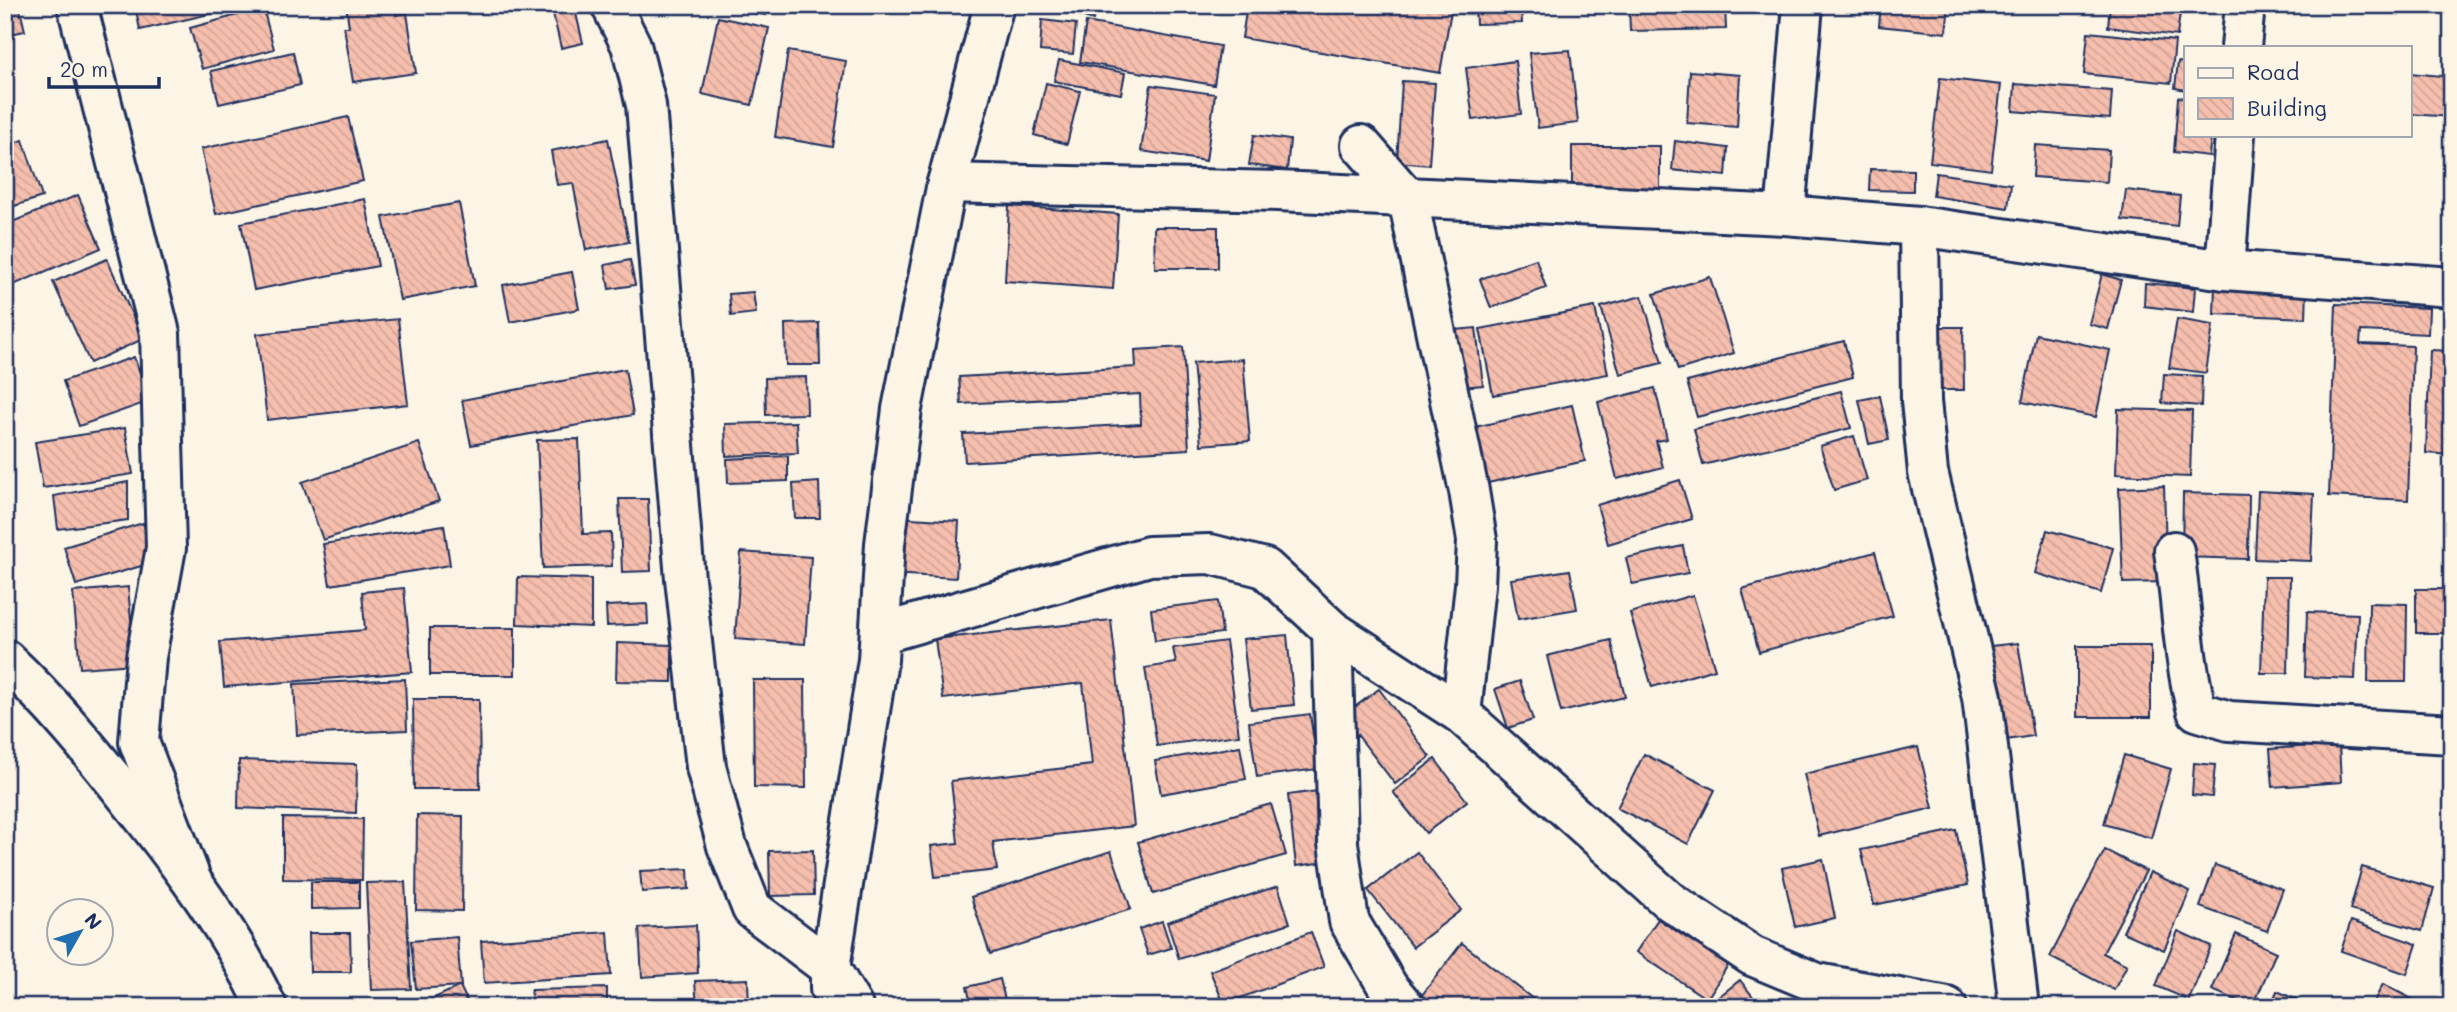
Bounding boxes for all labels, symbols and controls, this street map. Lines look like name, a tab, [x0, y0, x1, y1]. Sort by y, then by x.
scale bar	[49, 46, 159, 90]
legend	[2184, 46, 2412, 136]
text: 20 m	[60, 55, 108, 82]
text: Road	[2247, 58, 2299, 85]
text: Building	[2247, 94, 2327, 121]
north arrow	[46, 897, 116, 967]
text: N	[79, 908, 108, 934]

